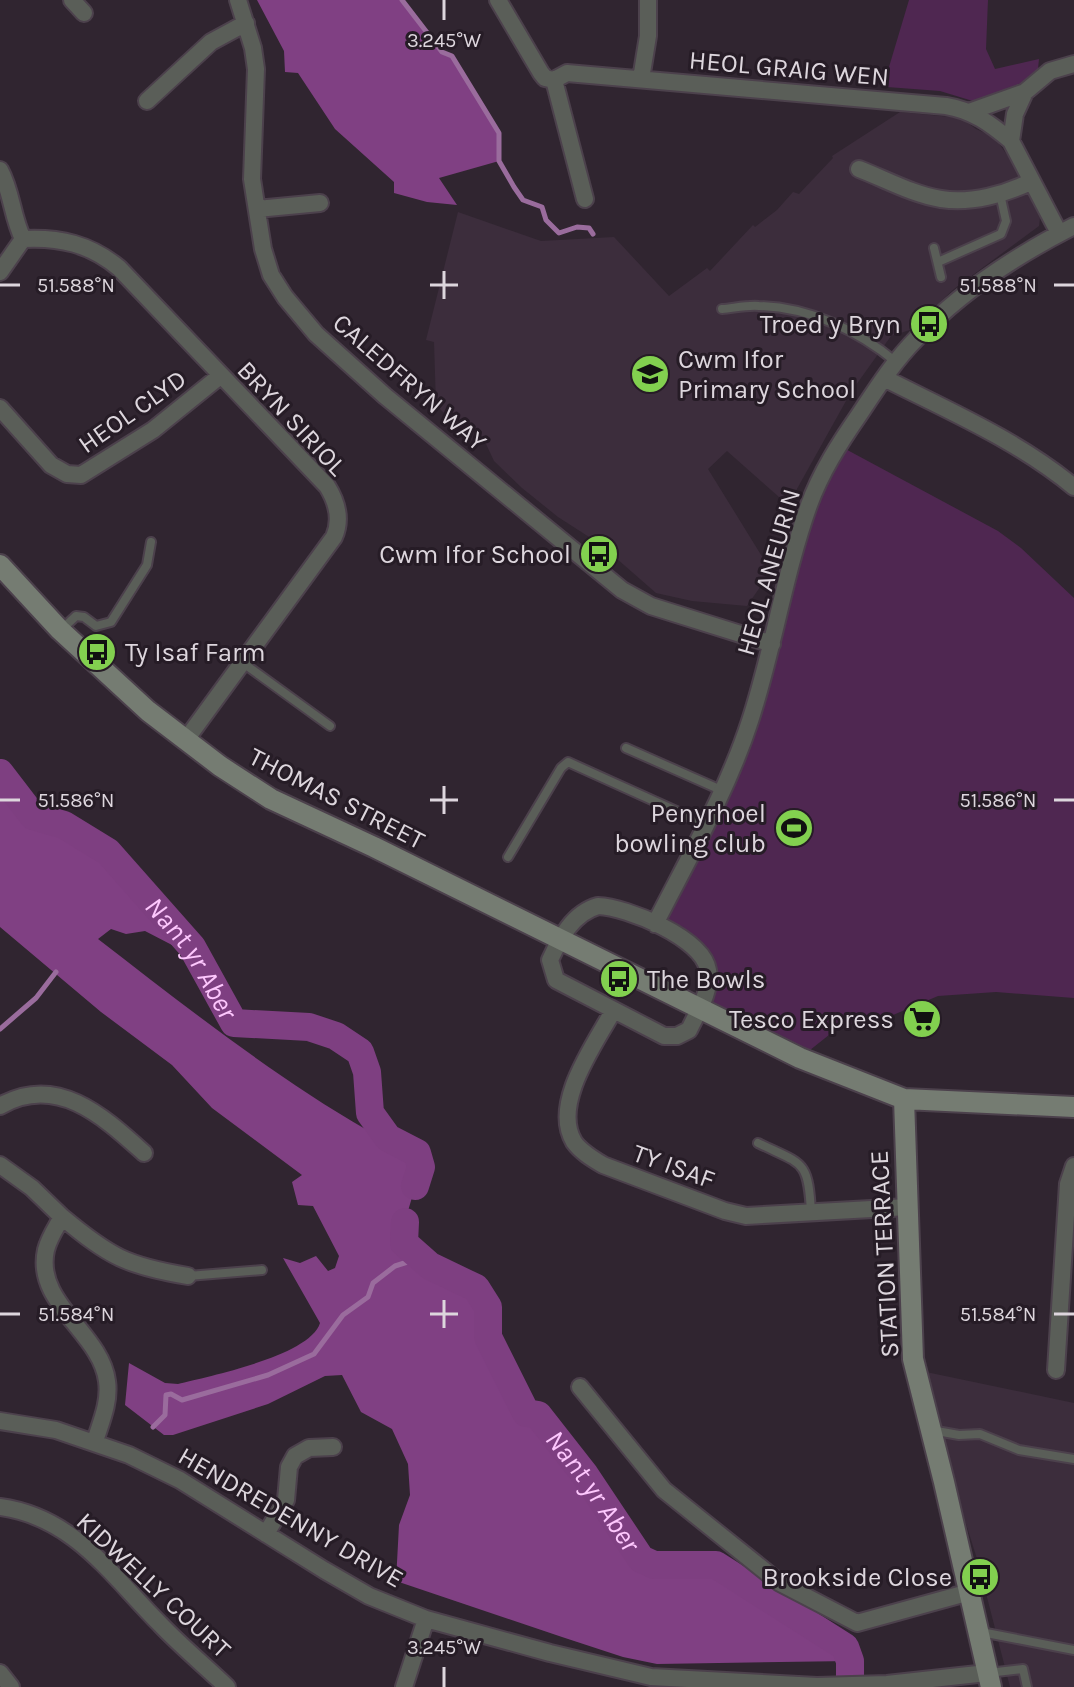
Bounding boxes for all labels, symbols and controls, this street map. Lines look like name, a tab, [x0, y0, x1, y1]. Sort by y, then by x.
text: 3.245°W	[407, 29, 481, 52]
street label: HEOL GRAIG WEN	[688, 44, 890, 93]
text: 51.588°N	[37, 274, 115, 297]
text: 51.588°N	[959, 274, 1037, 297]
bus stop icon: Troed y Bryn	[908, 303, 950, 345]
street label: CALEDFRYN WAY	[326, 307, 493, 458]
place label: Troed y Bryn	[760, 309, 901, 340]
place label: Cwm Ifor Primary School	[678, 344, 856, 405]
school or university icon: Cwm Ifor Primary School	[629, 353, 671, 395]
street label: BRYN SIRIOL	[231, 355, 353, 482]
street label: HEOL CLYD	[72, 363, 192, 460]
street label: HEOL ANEURIN	[730, 485, 807, 659]
bus stop icon: Cwm Ifor School	[578, 533, 620, 575]
place label: Cwm Ifor School	[379, 539, 571, 570]
bus stop icon: Ty Isaf Farm	[76, 631, 118, 673]
place label: Ty Isaf Farm	[125, 637, 266, 668]
street label: THOMAS STREET	[244, 741, 430, 856]
text: 51.586°N	[38, 789, 115, 812]
text: 51.586°N	[960, 789, 1037, 812]
place label: Penyrhoel bowling club	[614, 798, 766, 859]
sports icon: Penyrhoel bowling club	[773, 807, 815, 849]
water label: Nant yr Aber	[138, 890, 245, 1026]
bus stop icon: The Bowls	[598, 958, 640, 1000]
place label: The Bowls	[647, 964, 765, 995]
supermarket icon: Tesco Express	[901, 998, 943, 1040]
place label: Tesco Express	[729, 1004, 894, 1035]
street label: TY ISAF	[629, 1137, 719, 1196]
street label: STATION TERRACE	[864, 1150, 905, 1358]
text: 51.584°N	[38, 1303, 114, 1326]
text: 51.584°N	[960, 1303, 1036, 1326]
water label: Nant yr Aber	[539, 1423, 648, 1559]
street label: HENDREDENNY DRIVE	[173, 1440, 409, 1595]
street label: KIDWELLY COURT	[70, 1506, 237, 1665]
bus stop icon: Brookside Close	[959, 1556, 1001, 1598]
place label: Brookside Close	[763, 1562, 952, 1593]
text: 3.245°W	[407, 1636, 481, 1659]

